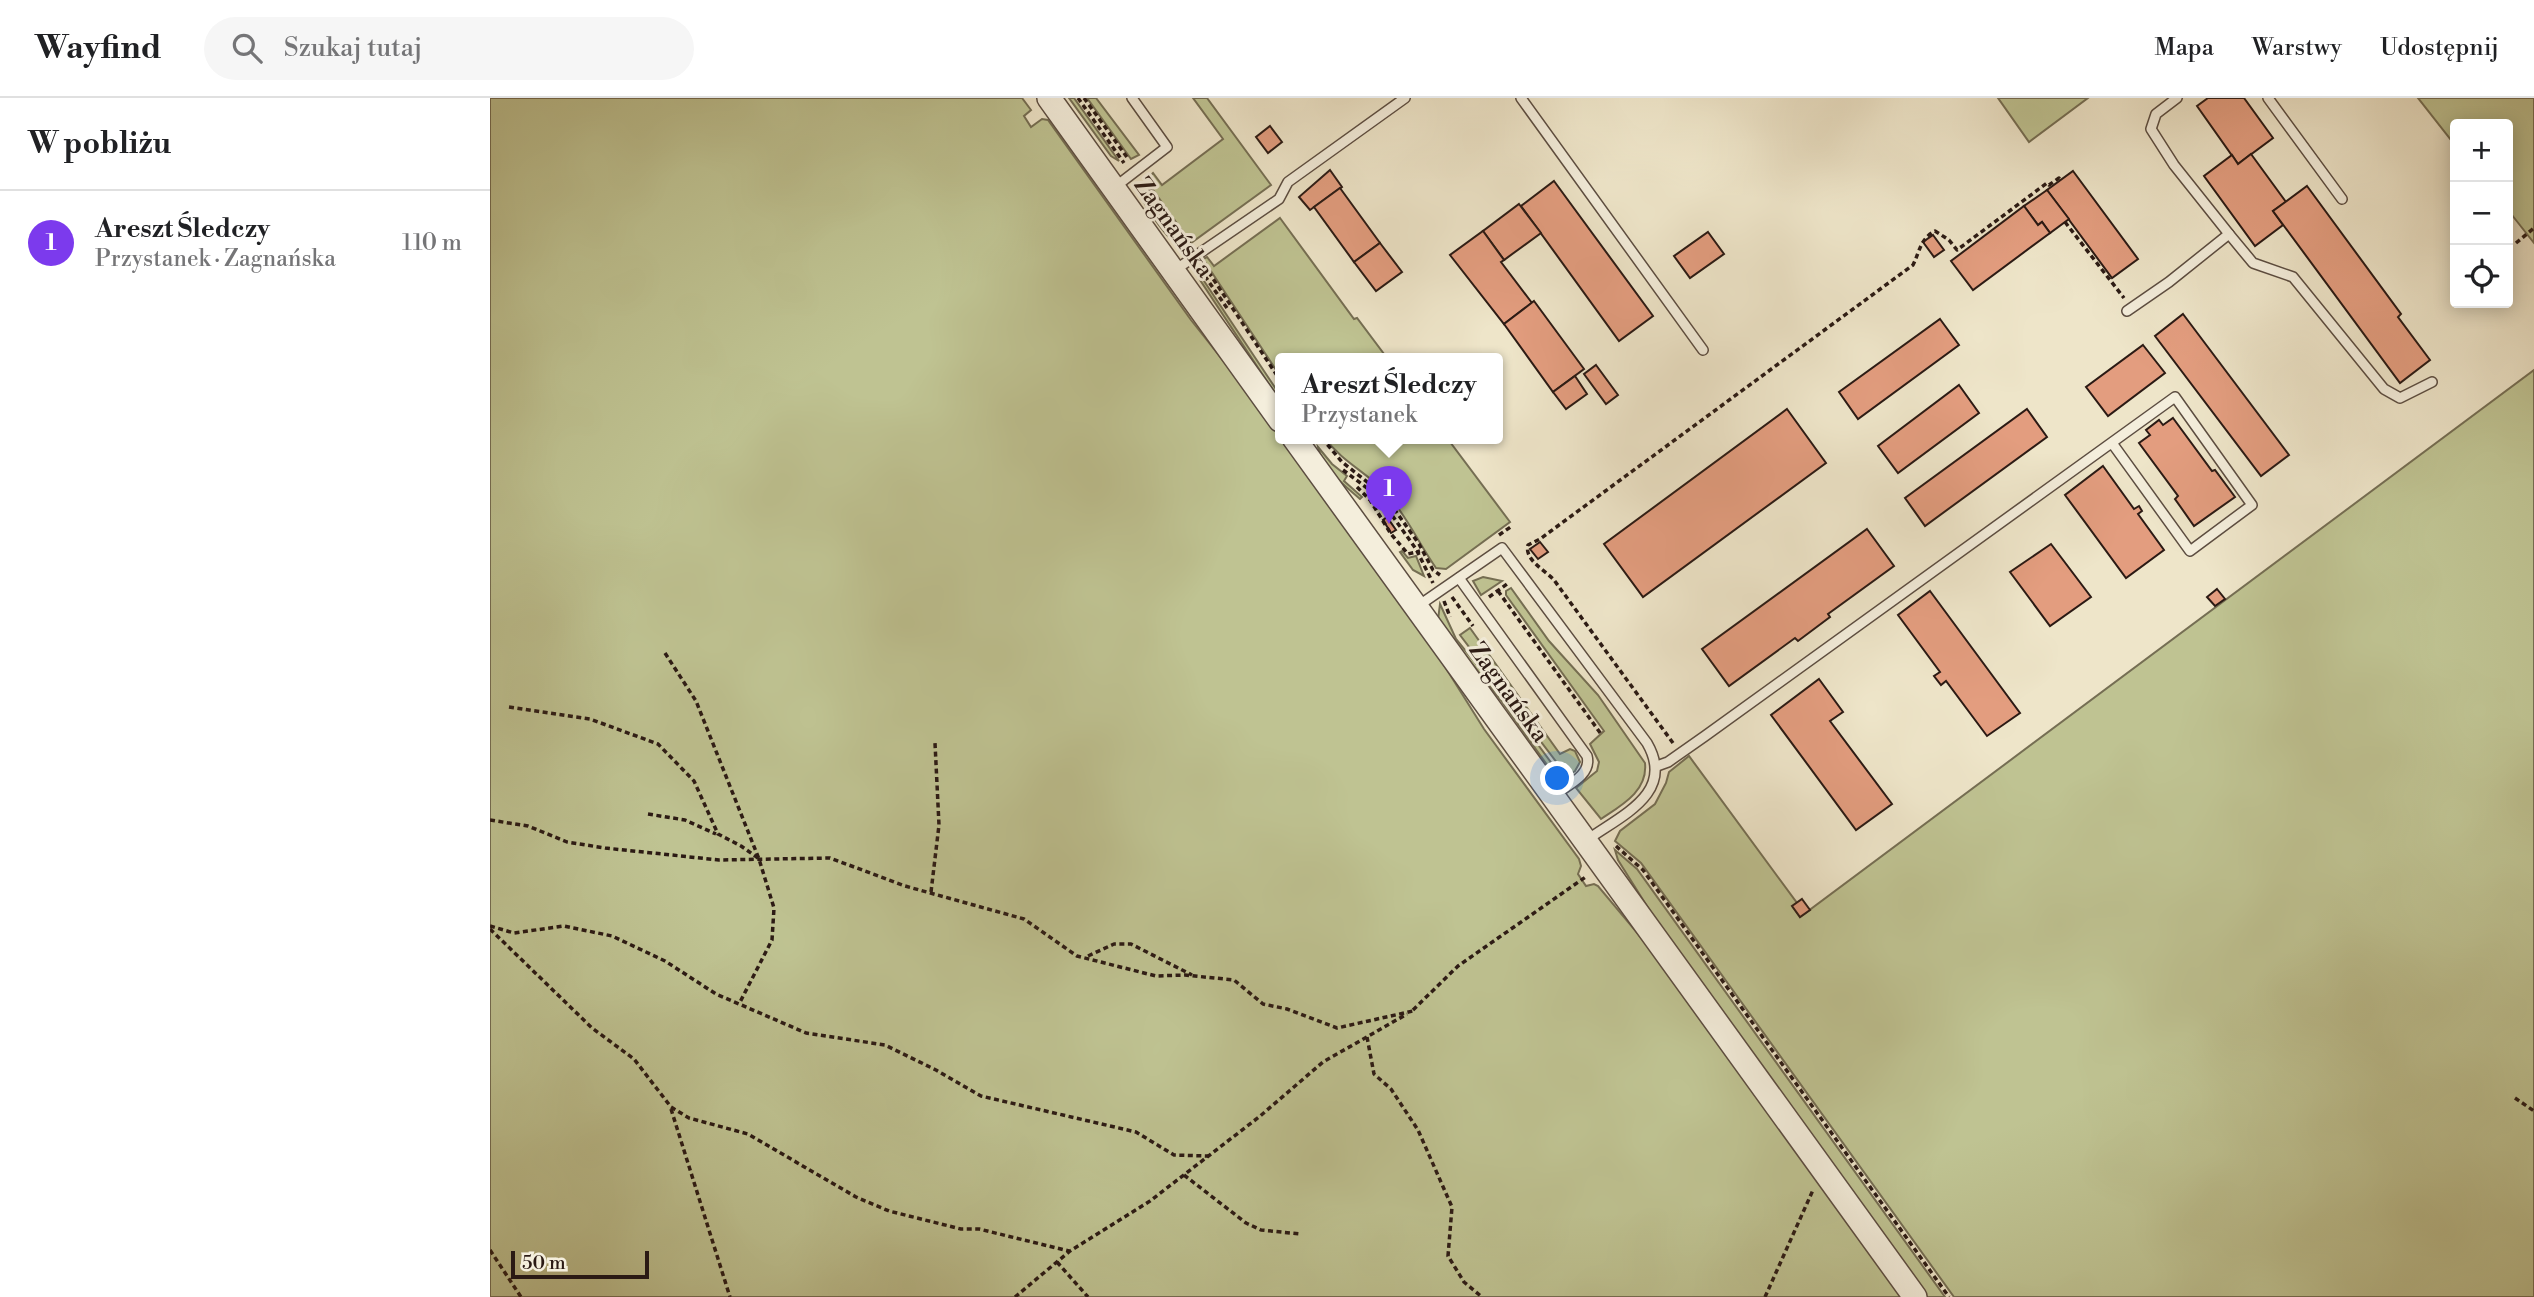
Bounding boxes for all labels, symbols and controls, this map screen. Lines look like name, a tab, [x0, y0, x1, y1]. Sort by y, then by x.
search box	[204, 17, 694, 80]
text: Wayfind	[35, 28, 162, 69]
icon: search	[228, 29, 266, 67]
text: Szukaj tutaj	[284, 32, 422, 64]
text: Mapa	[2154, 33, 2214, 63]
text: Warstwy	[2252, 33, 2342, 63]
text: Udostępnij	[2380, 33, 2499, 63]
map controls	[2450, 119, 2513, 308]
button: +	[2450, 119, 2513, 182]
text: W pobliżu	[28, 125, 171, 163]
street label: Zagnańska	[1127, 171, 1220, 284]
button: −	[2450, 182, 2513, 245]
text: Areszt Śledczy	[95, 213, 270, 245]
text: 1	[45, 229, 57, 257]
text: 110 m	[402, 229, 462, 257]
text: Przystanek · Zagnańska	[95, 245, 336, 273]
button: locate	[2450, 245, 2513, 308]
popup	[1275, 353, 1503, 444]
text: Areszt Śledczy	[1301, 369, 1477, 401]
text: Przystanek	[1301, 401, 1417, 429]
pin: 1	[1366, 466, 1412, 524]
street label: Zagnańska	[1462, 636, 1555, 749]
your location	[1540, 761, 1574, 795]
scale bar	[511, 1248, 649, 1280]
text: 50 m	[522, 1251, 566, 1275]

